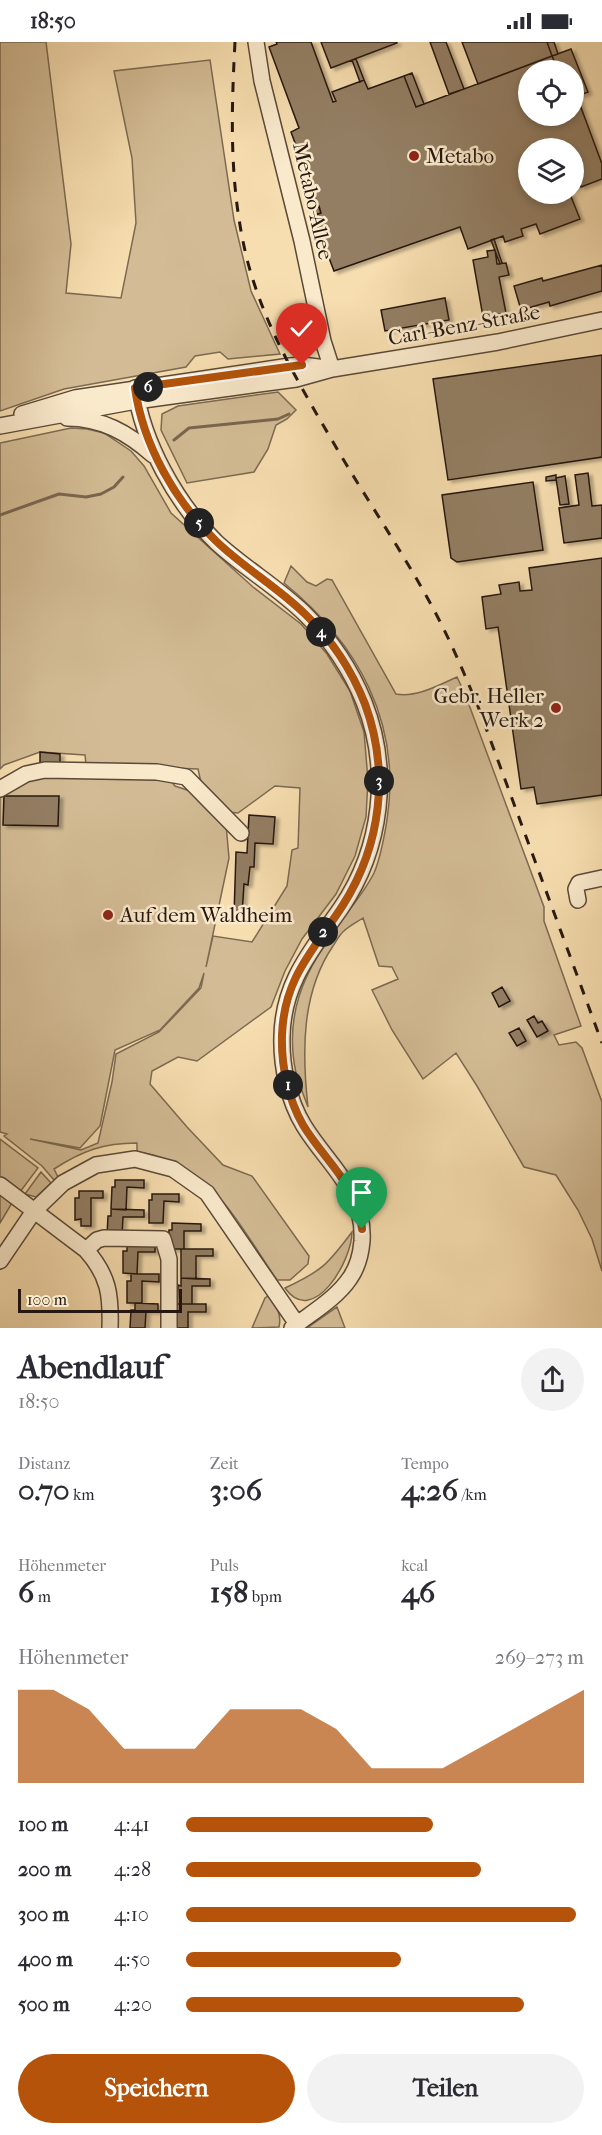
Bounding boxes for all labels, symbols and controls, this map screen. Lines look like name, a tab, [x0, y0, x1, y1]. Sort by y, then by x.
text: 18:50	[30, 8, 76, 34]
map controls	[518, 60, 584, 204]
button: locate	[518, 60, 584, 126]
button: layers	[518, 138, 584, 204]
street label: Metabo-Allee	[288, 140, 338, 262]
place label: Metabo	[426, 144, 494, 168]
marker: Metabo	[407, 149, 421, 163]
street label: Carl-Benz-Straße	[386, 300, 542, 350]
pin	[276, 303, 327, 365]
icon: check	[285, 312, 318, 345]
pin: 6	[133, 372, 163, 402]
text: 6	[144, 377, 152, 396]
pin: 5	[184, 508, 214, 538]
text: 5	[196, 513, 202, 532]
pin: 4	[306, 617, 336, 647]
text: 4	[316, 622, 326, 641]
place label: Gebr. Heller Werk 2	[434, 684, 544, 732]
marker: Gebr. Heller Werk 2	[549, 701, 563, 715]
pin: 3	[364, 766, 394, 796]
text: 3	[376, 771, 382, 790]
place label: Auf dem Waldheim	[119, 903, 293, 927]
marker: Auf dem Waldheim	[101, 908, 115, 922]
pin: 2	[308, 917, 338, 947]
text: 2	[319, 922, 327, 941]
pin: 1	[273, 1070, 303, 1100]
text: 1	[285, 1075, 291, 1094]
pin	[336, 1167, 387, 1229]
icon: arrive	[345, 1176, 378, 1209]
scale bar	[18, 1286, 182, 1314]
text: 100 m	[27, 1290, 67, 1309]
text: Abendlauf	[18, 1348, 164, 1387]
button: share	[521, 1348, 584, 1411]
text: 18:50	[18, 1390, 60, 1413]
text: Distanz	[18, 1454, 70, 1473]
text: Zeit	[210, 1454, 239, 1473]
text: Tempo	[401, 1454, 449, 1473]
text: 0.70	[18, 1473, 70, 1508]
text: 3:06	[210, 1473, 262, 1508]
text: 4:26	[401, 1473, 458, 1508]
text: km	[70, 1485, 95, 1504]
text: /km	[458, 1485, 487, 1504]
text: Höhenmeter	[18, 1556, 106, 1575]
text: Puls	[210, 1556, 239, 1575]
text: kcal	[401, 1556, 428, 1575]
text: 6	[18, 1575, 34, 1610]
text: 158	[210, 1575, 248, 1610]
text: 46	[401, 1575, 435, 1610]
text: m	[34, 1587, 51, 1606]
text: bpm	[248, 1587, 282, 1606]
text: Höhenmeter	[18, 1646, 128, 1669]
text: 269–273 m	[495, 1646, 584, 1669]
text: 100 m	[18, 1813, 68, 1836]
text: 4:41	[114, 1813, 150, 1836]
text: 200 m	[18, 1858, 71, 1881]
text: 4:28	[114, 1858, 151, 1881]
text: 300 m	[18, 1903, 69, 1926]
text: 4:10	[114, 1903, 149, 1926]
text: 400 m	[18, 1948, 73, 1971]
text: 4:50	[114, 1948, 150, 1971]
text: 500 m	[18, 1993, 70, 2016]
text: 4:20	[114, 1993, 152, 2016]
button: Speichern	[18, 2054, 295, 2123]
button: Teilen	[307, 2054, 584, 2123]

